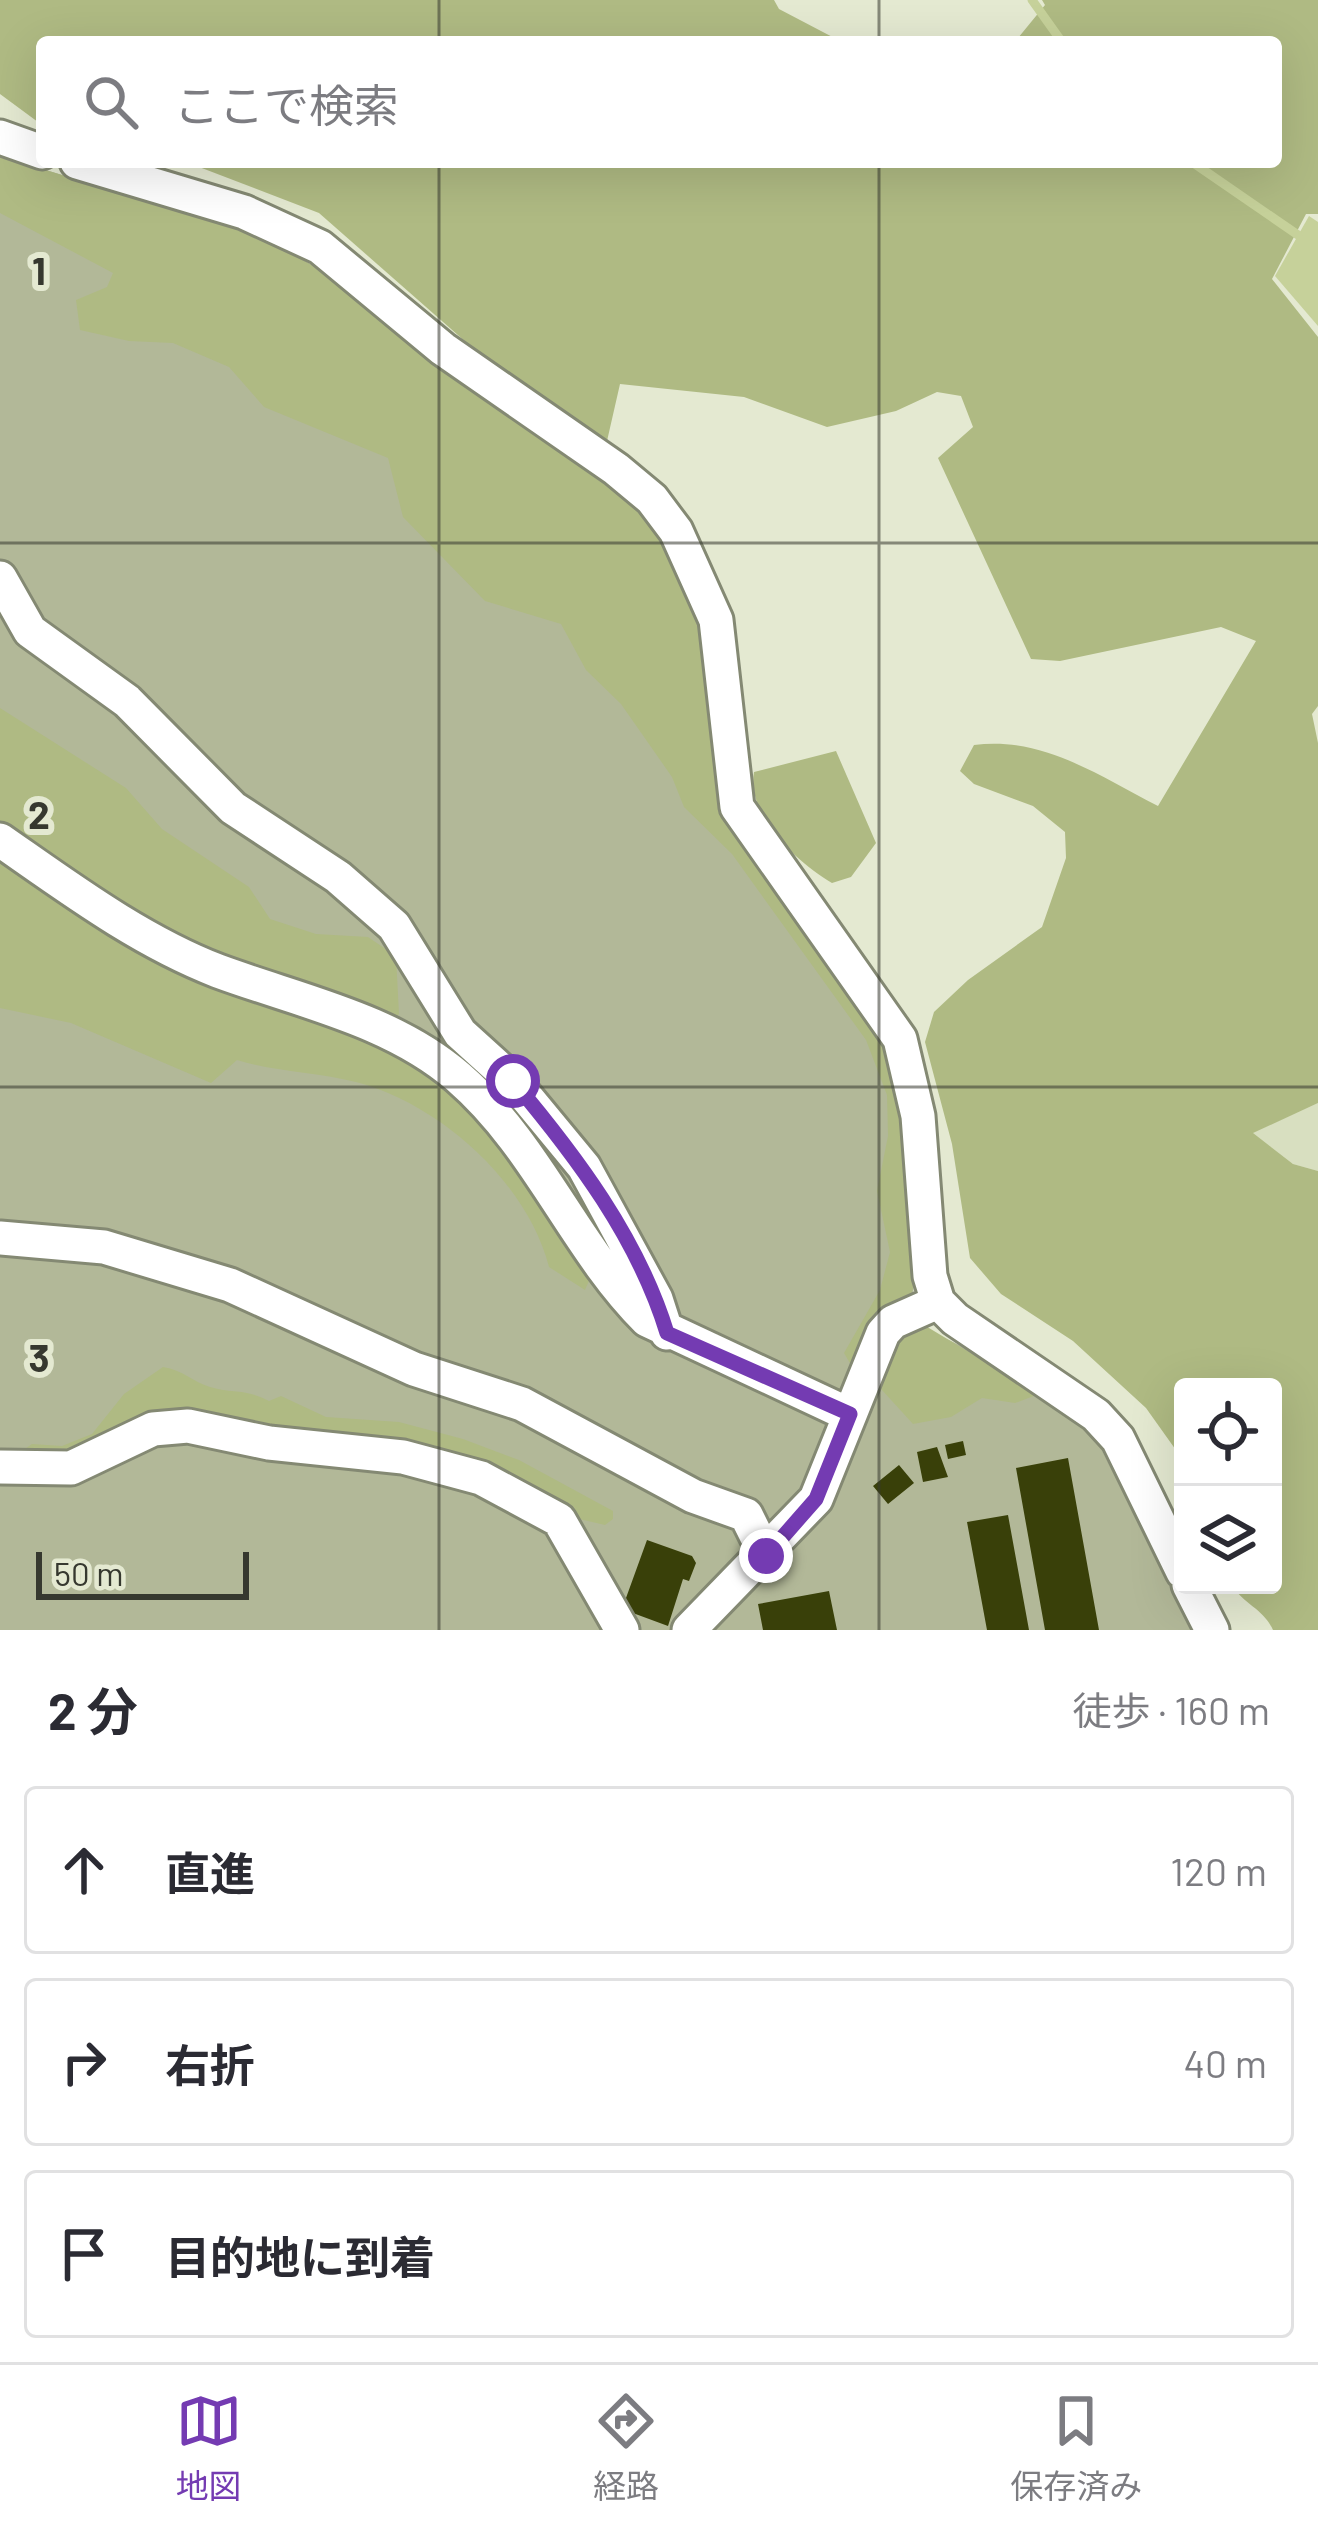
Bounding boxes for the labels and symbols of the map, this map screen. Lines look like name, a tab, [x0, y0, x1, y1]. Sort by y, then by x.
text: 1	[32, 246, 46, 293]
text: 2	[28, 790, 50, 837]
route start	[486, 1054, 540, 1108]
text: 3	[28, 1333, 50, 1380]
route end	[739, 1529, 793, 1583]
scale bar	[36, 1546, 249, 1599]

